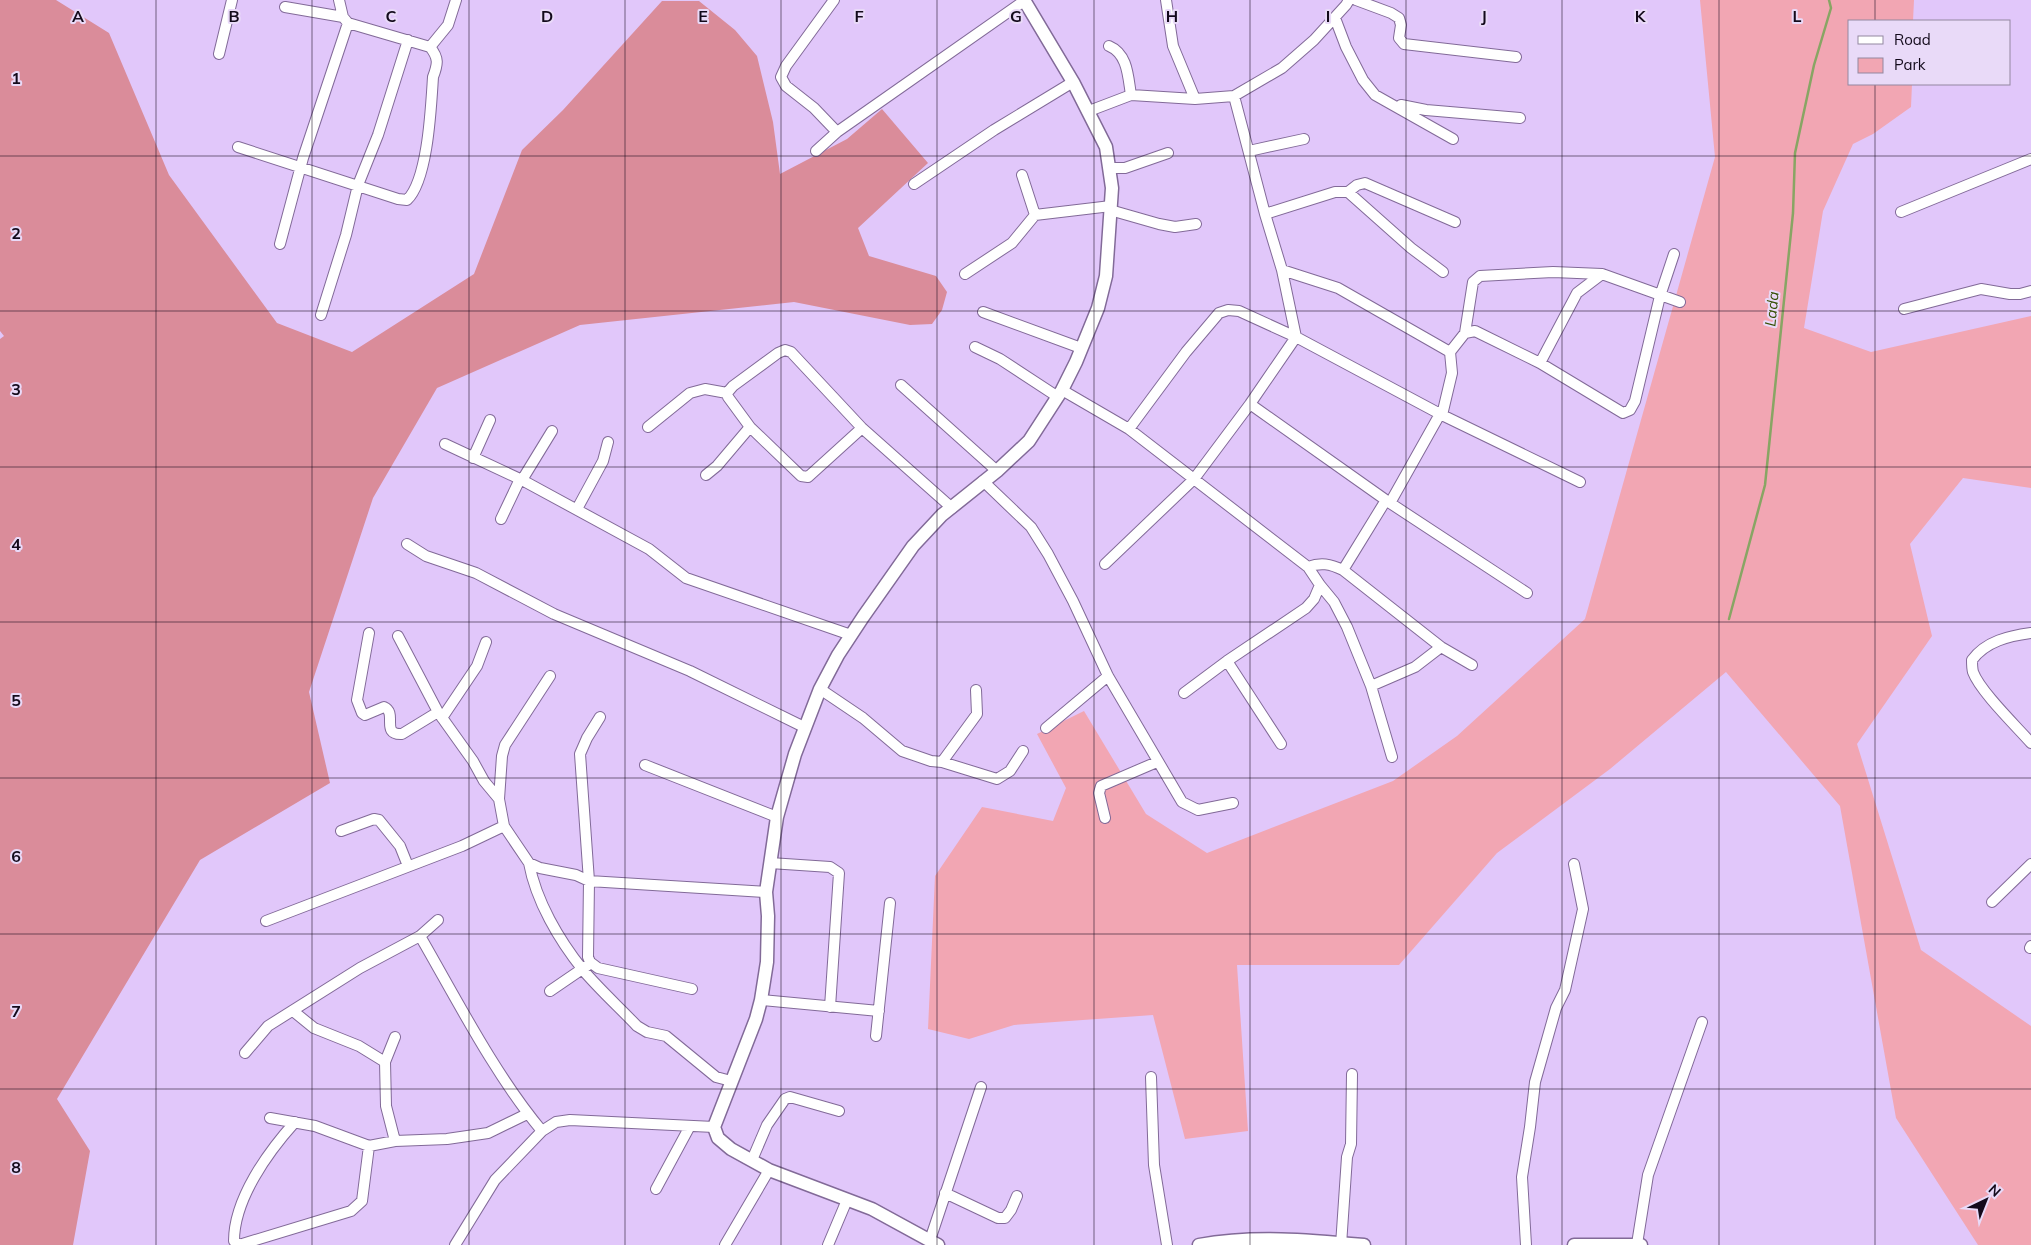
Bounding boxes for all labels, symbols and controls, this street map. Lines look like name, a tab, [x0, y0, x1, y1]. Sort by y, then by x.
text: A	[72, 6, 84, 26]
text: B	[228, 6, 240, 26]
text: C	[386, 6, 397, 26]
text: D	[541, 6, 553, 26]
text: E	[698, 6, 708, 26]
text: F	[854, 6, 864, 26]
text: G	[1010, 6, 1022, 26]
text: H	[1166, 6, 1178, 26]
text: I	[1326, 6, 1330, 26]
text: J	[1481, 6, 1487, 26]
text: K	[1635, 6, 1647, 26]
text: L	[1793, 6, 1802, 26]
legend	[1848, 20, 2011, 85]
text: Road	[1894, 30, 1931, 49]
text: Park	[1894, 55, 1926, 74]
text: 1	[11, 68, 21, 88]
text: 2	[11, 223, 21, 243]
water label: Lada	[1760, 290, 1783, 327]
text: 3	[11, 379, 21, 399]
text: 4	[11, 534, 21, 554]
text: 5	[11, 690, 21, 710]
text: 6	[11, 846, 21, 866]
text: 7	[11, 1001, 21, 1021]
text: 8	[11, 1157, 21, 1177]
north arrow	[1961, 1175, 2011, 1225]
text: N	[1985, 1180, 2005, 1201]

